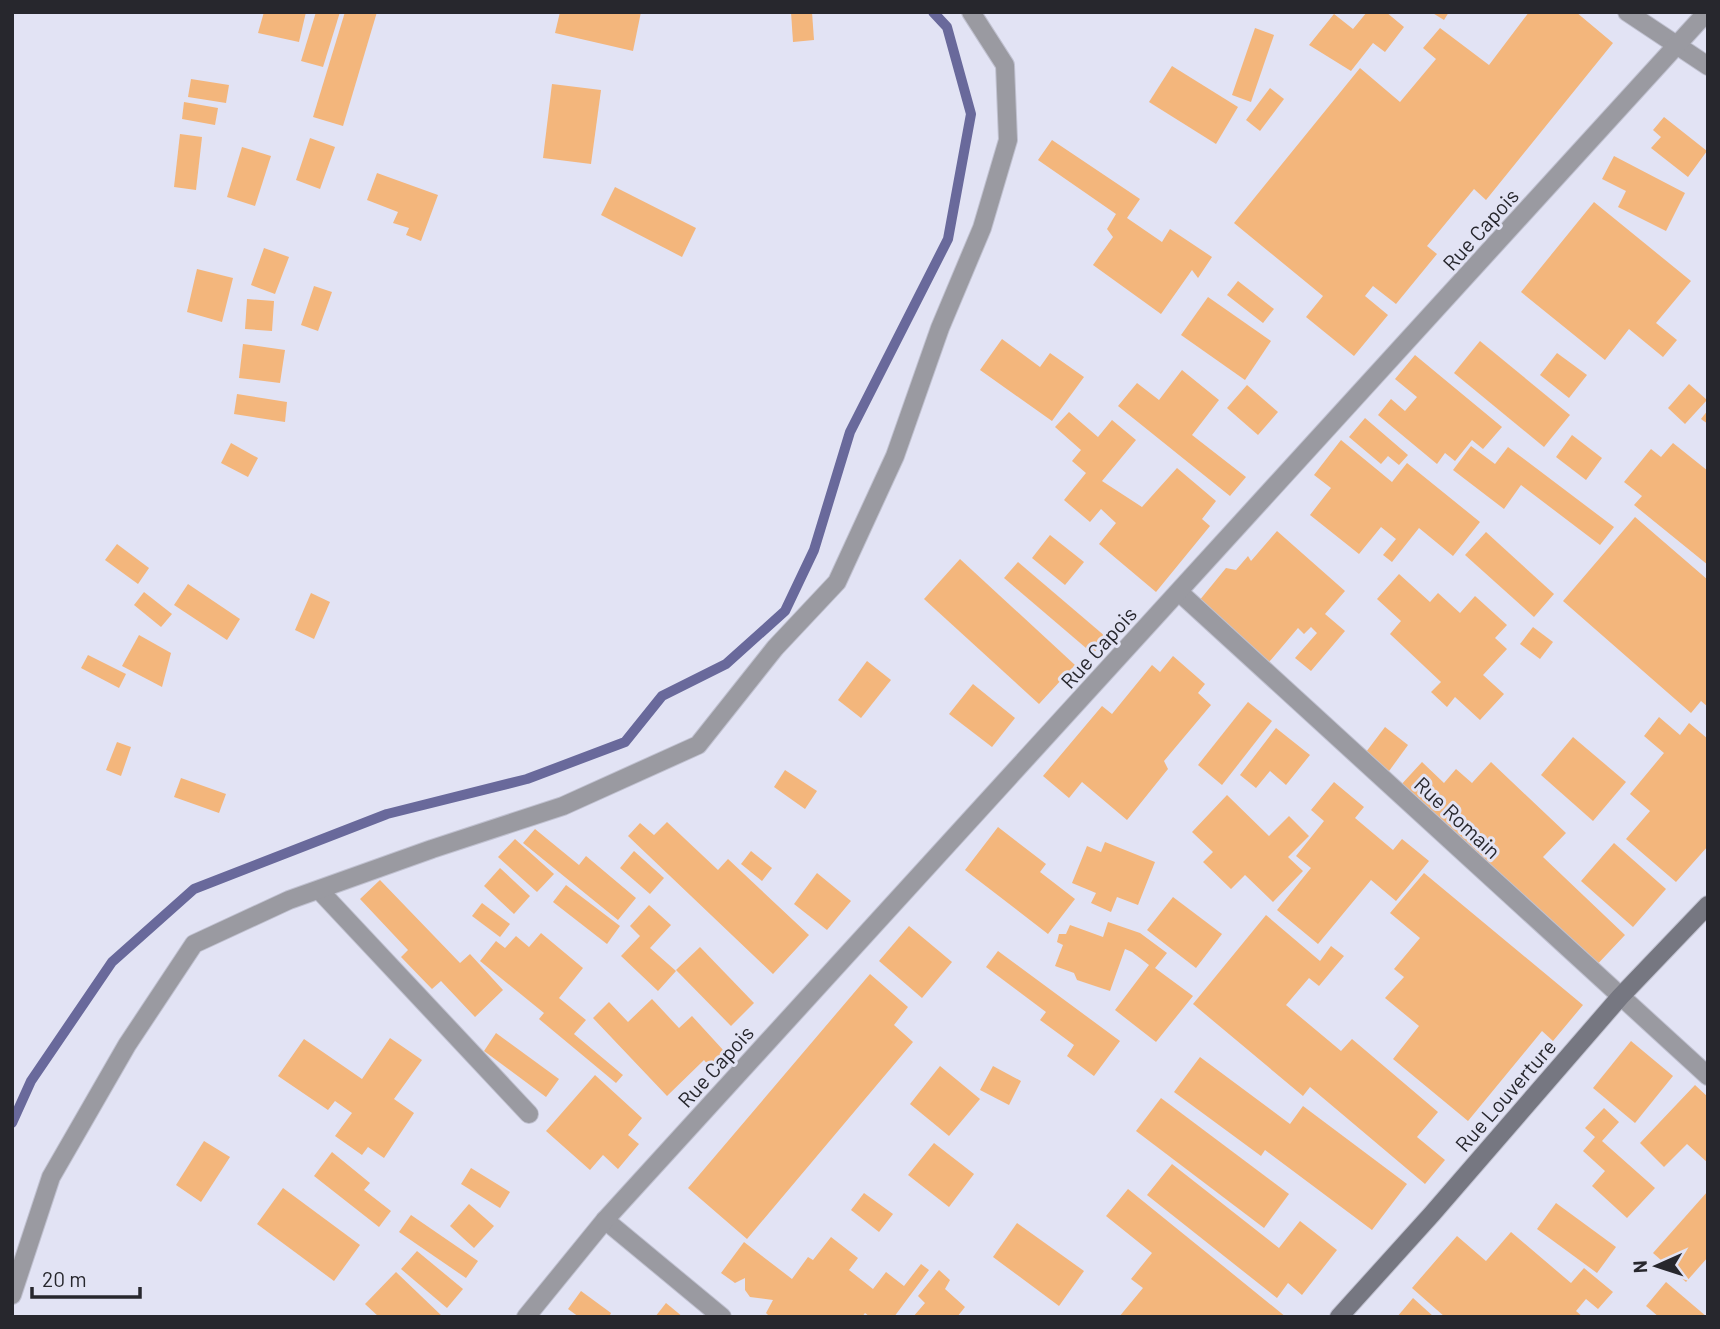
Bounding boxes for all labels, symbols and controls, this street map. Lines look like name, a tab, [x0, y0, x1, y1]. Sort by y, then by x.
street label: Rue Capois	[1437, 183, 1523, 275]
street label: Rue Capois	[1055, 601, 1141, 693]
street label: Rue Romain	[1410, 771, 1506, 863]
street label: Rue Capois	[672, 1020, 758, 1112]
street label: Rue Louverture	[1449, 1034, 1561, 1156]
north arrow	[1622, 1231, 1692, 1301]
scale bar	[32, 1256, 140, 1300]
text: N	[1628, 1260, 1651, 1274]
text: 20 m	[42, 1266, 87, 1291]

